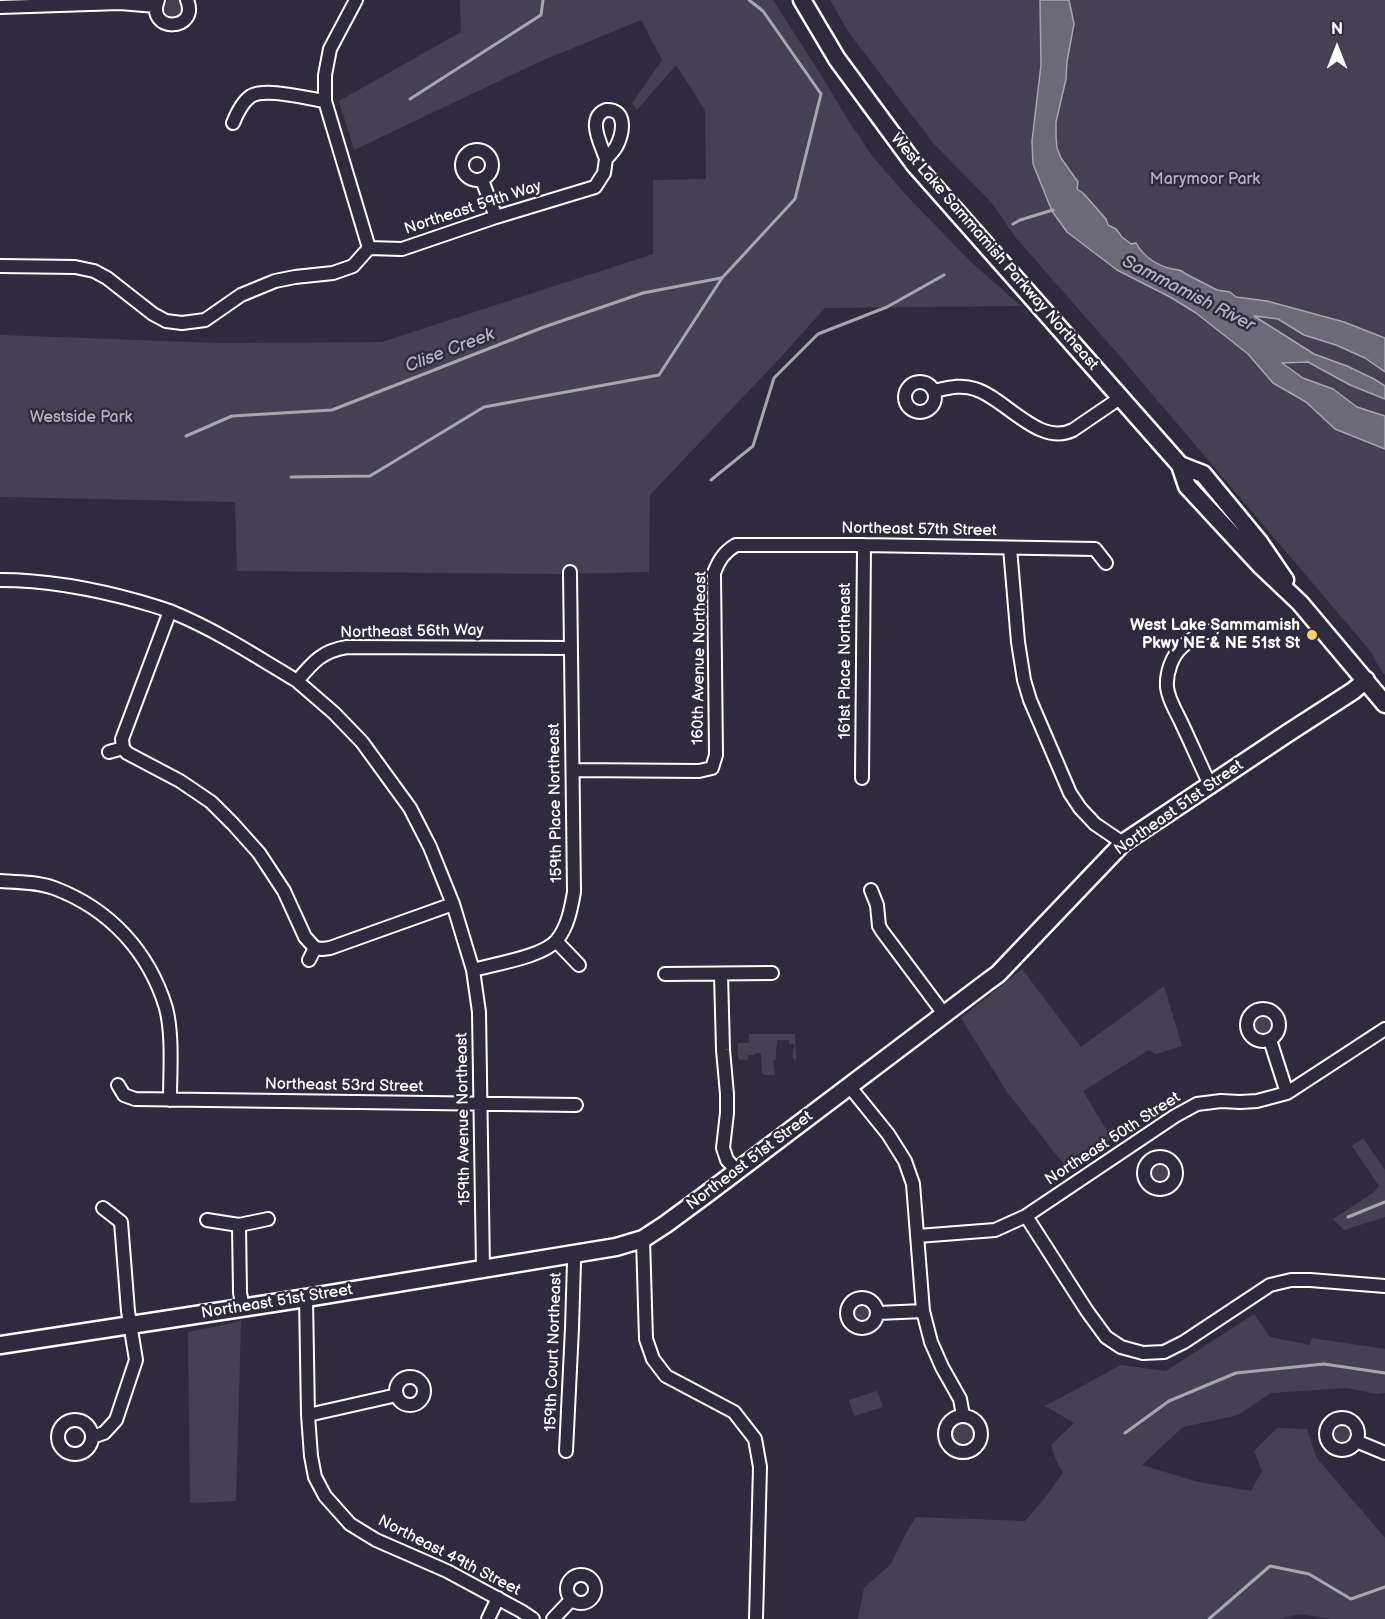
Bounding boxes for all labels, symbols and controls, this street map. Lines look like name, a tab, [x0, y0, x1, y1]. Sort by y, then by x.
north arrow	[1307, 18, 1367, 78]
text: N	[1331, 20, 1343, 39]
street label: West Lake Sammamish Parkway Northeast	[886, 130, 1102, 374]
park label: Marymoor Park	[1150, 170, 1260, 190]
street label: Northeast 59th Way	[402, 177, 544, 239]
water label: Sammamish River	[1118, 251, 1258, 337]
water label: Clise Creek	[402, 324, 498, 378]
park label: Westside Park	[30, 408, 132, 428]
street label: Northeast 57th Street	[841, 519, 997, 541]
street label: 160th Avenue Northeast	[689, 571, 711, 745]
street label: 161st Place Northeast	[836, 583, 856, 739]
place label: West Lake Sammamish Pkwy NE & NE 51st St	[1130, 616, 1300, 654]
street label: Northeast 56th Way	[340, 621, 484, 643]
marker: West Lake Sammamish Pkwy NE & NE 51st St	[1305, 628, 1319, 642]
street label: 159th Place Northeast	[545, 723, 567, 883]
street label: Northeast 51st Street	[1111, 756, 1247, 860]
street label: 159th Avenue Northeast	[453, 1032, 475, 1206]
street label: Northeast 53rd Street	[265, 1075, 423, 1097]
street label: Northeast 50th Street	[1042, 1088, 1184, 1190]
street label: Northeast 51st Street	[683, 1107, 817, 1215]
street label: 159th Court Northeast	[542, 1272, 566, 1432]
street label: Northeast 51st Street	[200, 1281, 354, 1323]
street label: Northeast 49th Street	[374, 1512, 524, 1600]

